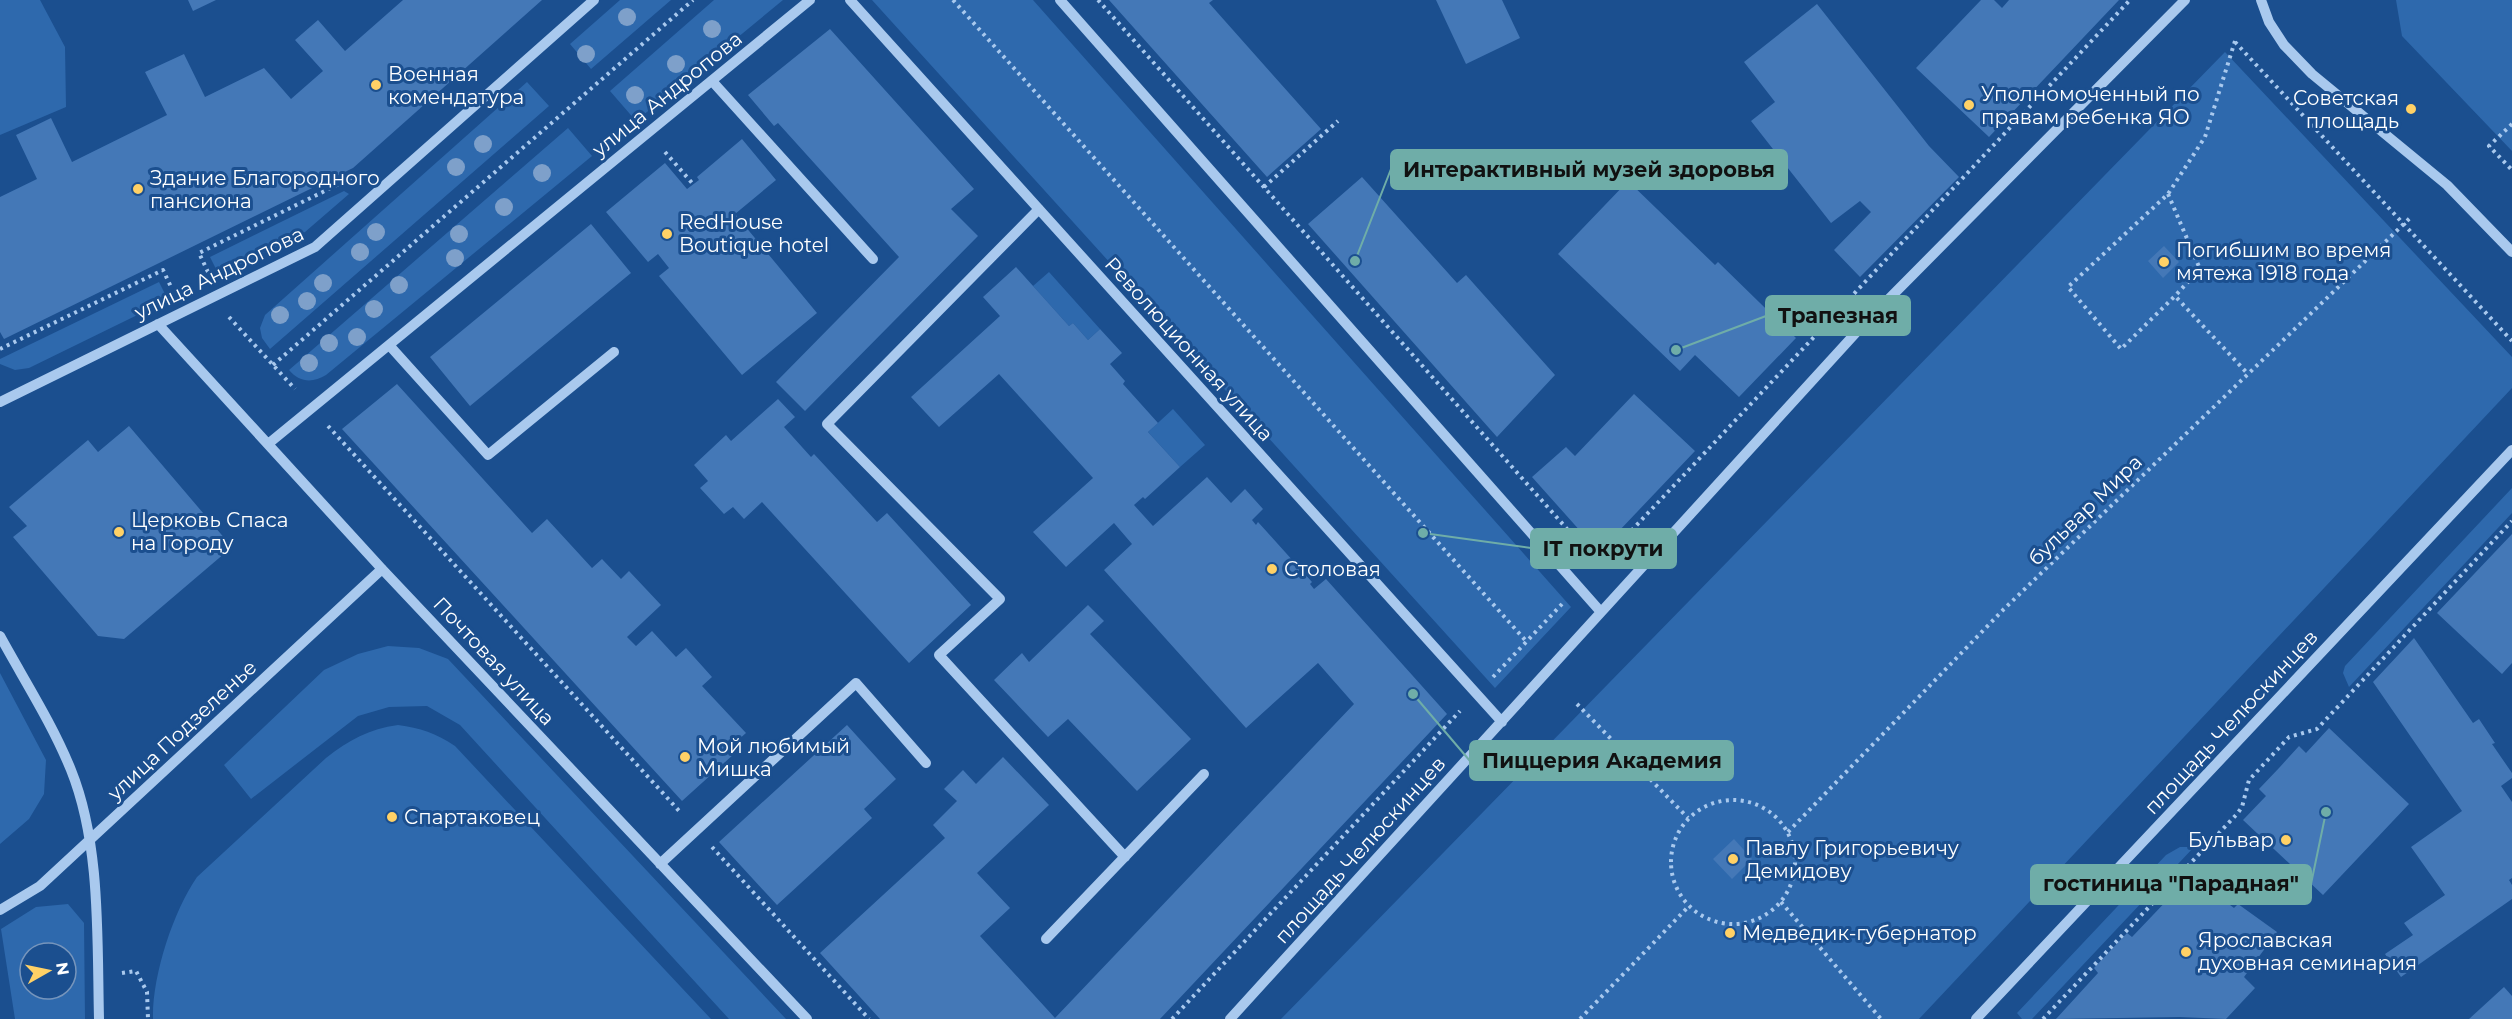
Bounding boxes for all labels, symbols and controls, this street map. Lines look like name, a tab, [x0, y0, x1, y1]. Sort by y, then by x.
street label: улица Андропова	[587, 26, 747, 162]
place label: Военная комендатура	[388, 62, 524, 109]
marker: Военная комендатура	[369, 78, 383, 92]
place label: Уполномоченный по правам ребенка ЯО	[1981, 82, 2200, 129]
place label: Советская площадь	[2293, 86, 2399, 133]
marker: Уполномоченный по правам ребенка ЯО	[1962, 98, 1976, 112]
marker: Советская площадь	[2404, 102, 2418, 116]
callout: Интерактивный музей здоровья	[1391, 150, 1787, 189]
text: Интерактивный музей здоровья	[1403, 157, 1775, 182]
place label: Здание Благородного пансиона	[150, 166, 380, 213]
marker: Здание Благородного пансиона	[131, 182, 145, 196]
place label: RedHouse Boutique hotel	[679, 210, 829, 257]
street label: улица Андропова	[129, 222, 308, 325]
marker: RedHouse Boutique hotel	[660, 227, 674, 241]
place label: Погибшим во время мятежа 1918 года	[2176, 238, 2391, 285]
street label: Революционная улица	[1100, 252, 1278, 446]
marker: Погибшим во время мятежа 1918 года	[2157, 255, 2171, 269]
callout: Трапезная	[1766, 296, 1910, 335]
text: Трапезная	[1778, 303, 1898, 328]
street label: бульвар Мира	[2023, 450, 2147, 570]
place label: Церковь Спаса на Городу	[131, 508, 288, 555]
marker: Церковь Спаса на Городу	[112, 525, 126, 539]
callout: IT покрути	[1531, 529, 1676, 568]
text: IT покрути	[1543, 536, 1663, 561]
place label: Столовая	[1284, 557, 1381, 581]
marker: Столовая	[1265, 562, 1279, 576]
street label: Почтовая улица	[428, 592, 560, 730]
street label: площадь Челюскинцев	[2139, 625, 2323, 819]
street label: улица Подзеленье	[102, 655, 261, 806]
place label: Мой любимый Мишка	[697, 734, 850, 781]
callout: Пиццерия Академия	[1470, 741, 1733, 780]
text: Пиццерия Академия	[1482, 748, 1722, 773]
marker: Мой любимый Мишка	[678, 750, 692, 764]
street label: площадь Челюскинцев	[1270, 752, 1450, 948]
place label: Спартаковец	[404, 805, 540, 829]
marker: Спартаковец	[385, 810, 399, 824]
place label: Бульвар	[2188, 828, 2274, 852]
marker: Бульвар	[2279, 833, 2293, 847]
place label: Павлу Григорьевичу Демидову	[1745, 836, 1959, 883]
marker: Павлу Григорьевичу Демидову	[1726, 852, 1740, 866]
callout: гостиница "Парадная"	[2031, 865, 2311, 904]
text: гостиница "Парадная"	[2043, 871, 2299, 896]
place label: Медведик-губернатор	[1742, 921, 1977, 945]
marker: Медведик-губернатор	[1723, 926, 1737, 940]
place label: Ярославская духовная семинария	[2198, 928, 2417, 975]
north arrow	[18, 941, 78, 1001]
marker: Ярославская духовная семинария	[2179, 945, 2193, 959]
text: N	[52, 961, 73, 977]

